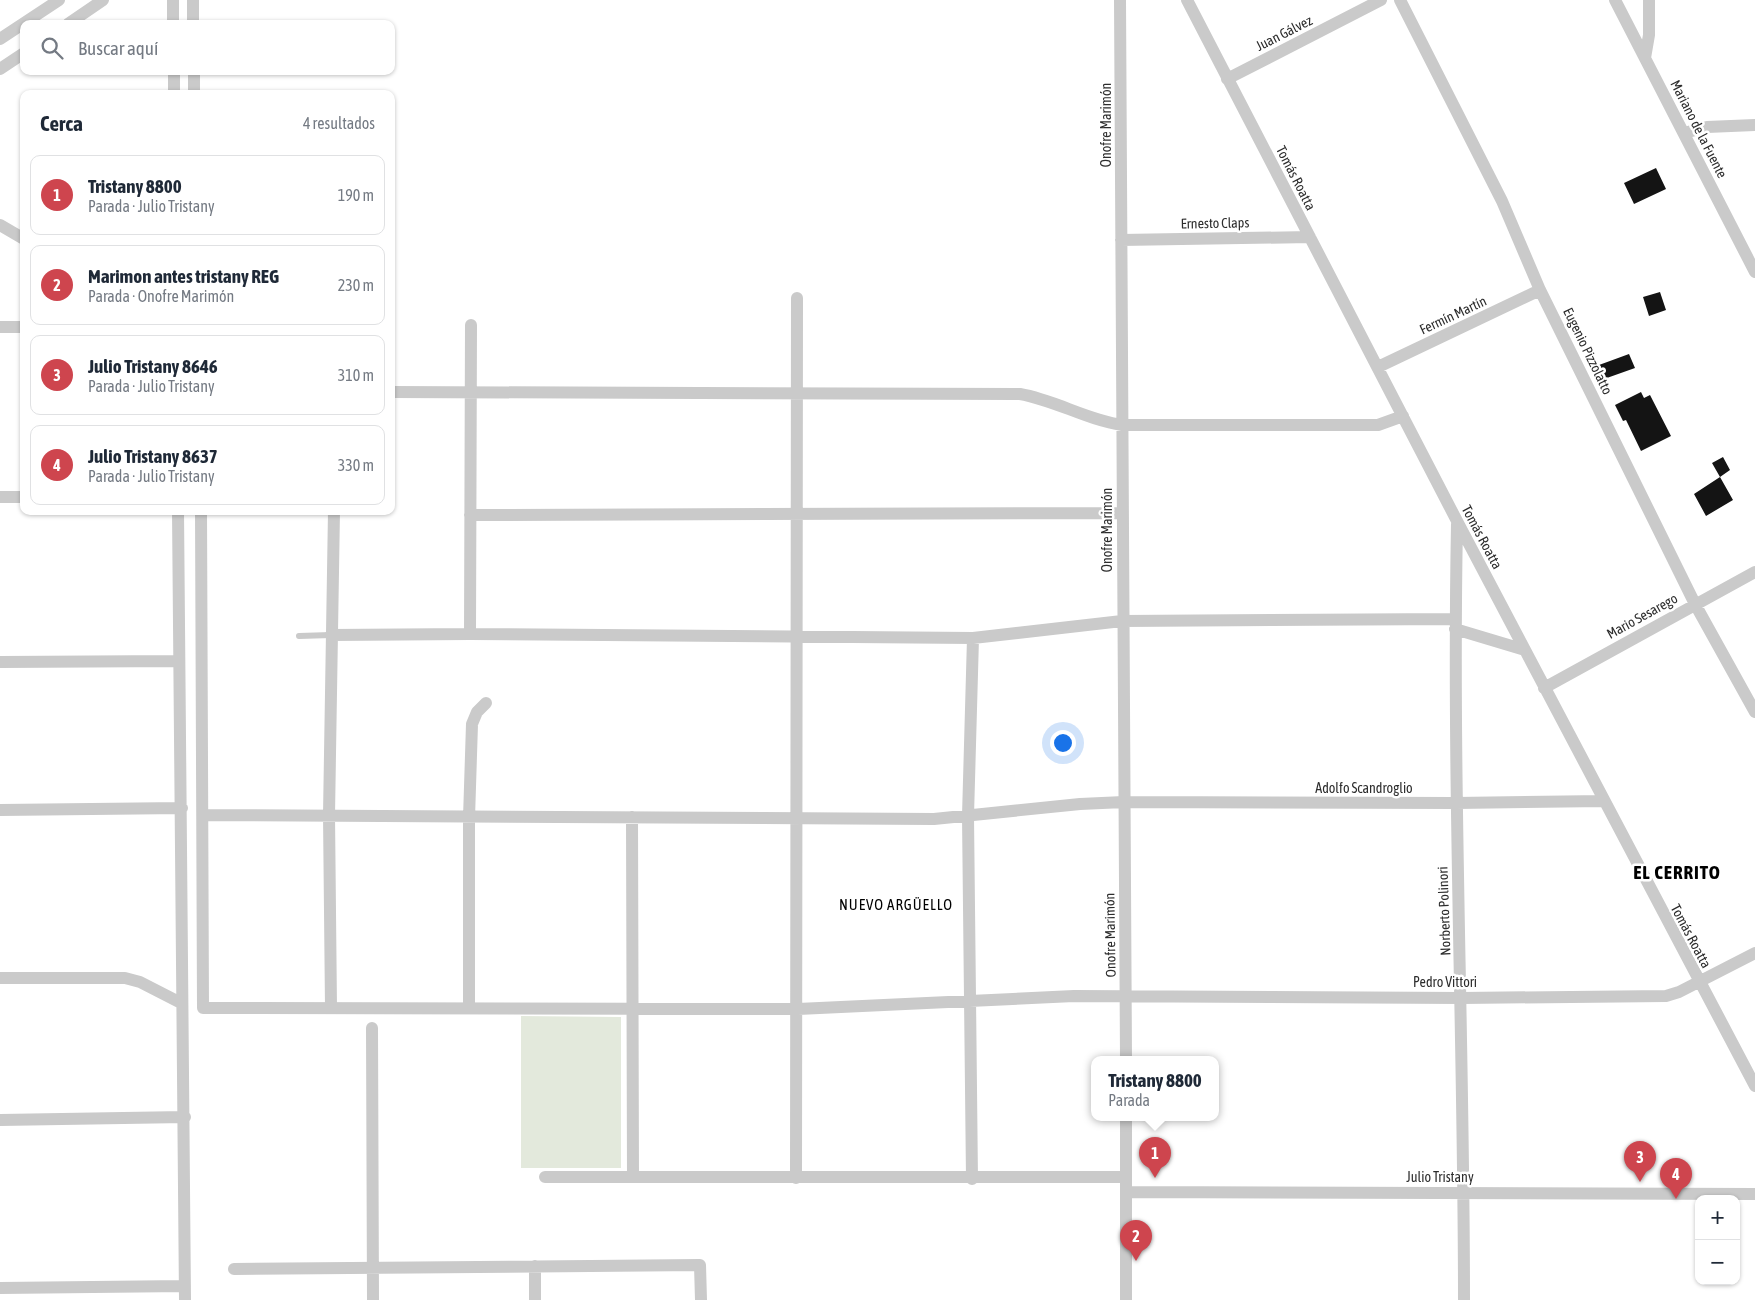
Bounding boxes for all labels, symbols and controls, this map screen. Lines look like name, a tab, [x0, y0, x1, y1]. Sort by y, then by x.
street label: Juan Gálvez	[1253, 12, 1315, 54]
search box	[20, 20, 395, 75]
icon: search	[38, 34, 66, 62]
text: Buscar aquí	[78, 37, 158, 59]
street label: Mariano de la Fuente	[1667, 77, 1731, 181]
street label: Onofre Marimón	[1098, 83, 1114, 167]
text: Cerca	[40, 111, 83, 135]
text: 4 resultados	[303, 114, 375, 132]
street label: Tomás Roatta	[1273, 143, 1319, 213]
text: Tristany 8800	[88, 175, 182, 197]
text: 1	[53, 186, 61, 204]
text: 190 m	[338, 186, 374, 204]
text: Parada · Julio Tristany	[88, 197, 215, 215]
street label: Ernesto Claps	[1181, 214, 1250, 232]
text: Marimon antes tristany REG	[88, 265, 279, 287]
text: 2	[53, 276, 61, 294]
text: 230 m	[338, 276, 374, 294]
text: Parada · Onofre Marimón	[88, 287, 234, 305]
street label: Fermín Martín	[1417, 293, 1489, 337]
street label: Eugenio Pizzolatto	[1560, 305, 1616, 397]
text: Julio Tristany 8646	[88, 355, 218, 377]
text: 3	[53, 366, 61, 384]
text: 310 m	[338, 366, 374, 384]
text: Parada · Julio Tristany	[88, 377, 215, 395]
text: Julio Tristany 8637	[88, 445, 218, 467]
text: 4	[53, 456, 61, 474]
text: 330 m	[338, 456, 374, 474]
text: Parada · Julio Tristany	[88, 467, 215, 485]
street label: Onofre Marimón	[1099, 488, 1115, 572]
street label: Tomás Roatta	[1459, 502, 1505, 572]
street label: Mario Sesarego	[1604, 590, 1680, 642]
your location	[1050, 730, 1076, 756]
street label: Adolfo Scandroglio	[1315, 780, 1413, 796]
district label: EL CERRITO	[1633, 861, 1721, 883]
street label: Norberto Polinori	[1434, 866, 1454, 956]
street label: Onofre Marimón	[1101, 893, 1119, 977]
district label: NUEVO ARGÜELLO	[839, 896, 953, 913]
street label: Tomás Roatta	[1668, 901, 1714, 971]
street label: Pedro Vittori	[1413, 974, 1477, 990]
popup	[1091, 1056, 1219, 1121]
text: Tristany 8800	[1108, 1069, 1202, 1091]
text: Parada	[1108, 1091, 1150, 1109]
pin: 1	[1139, 1137, 1171, 1178]
pin: 3	[1624, 1141, 1656, 1182]
pin: 4	[1660, 1158, 1692, 1199]
street label: Julio Tristany	[1406, 1169, 1474, 1185]
map controls	[1695, 1195, 1740, 1285]
button: +	[1695, 1195, 1740, 1240]
pin: 2	[1120, 1220, 1152, 1261]
button: −	[1695, 1240, 1740, 1285]

